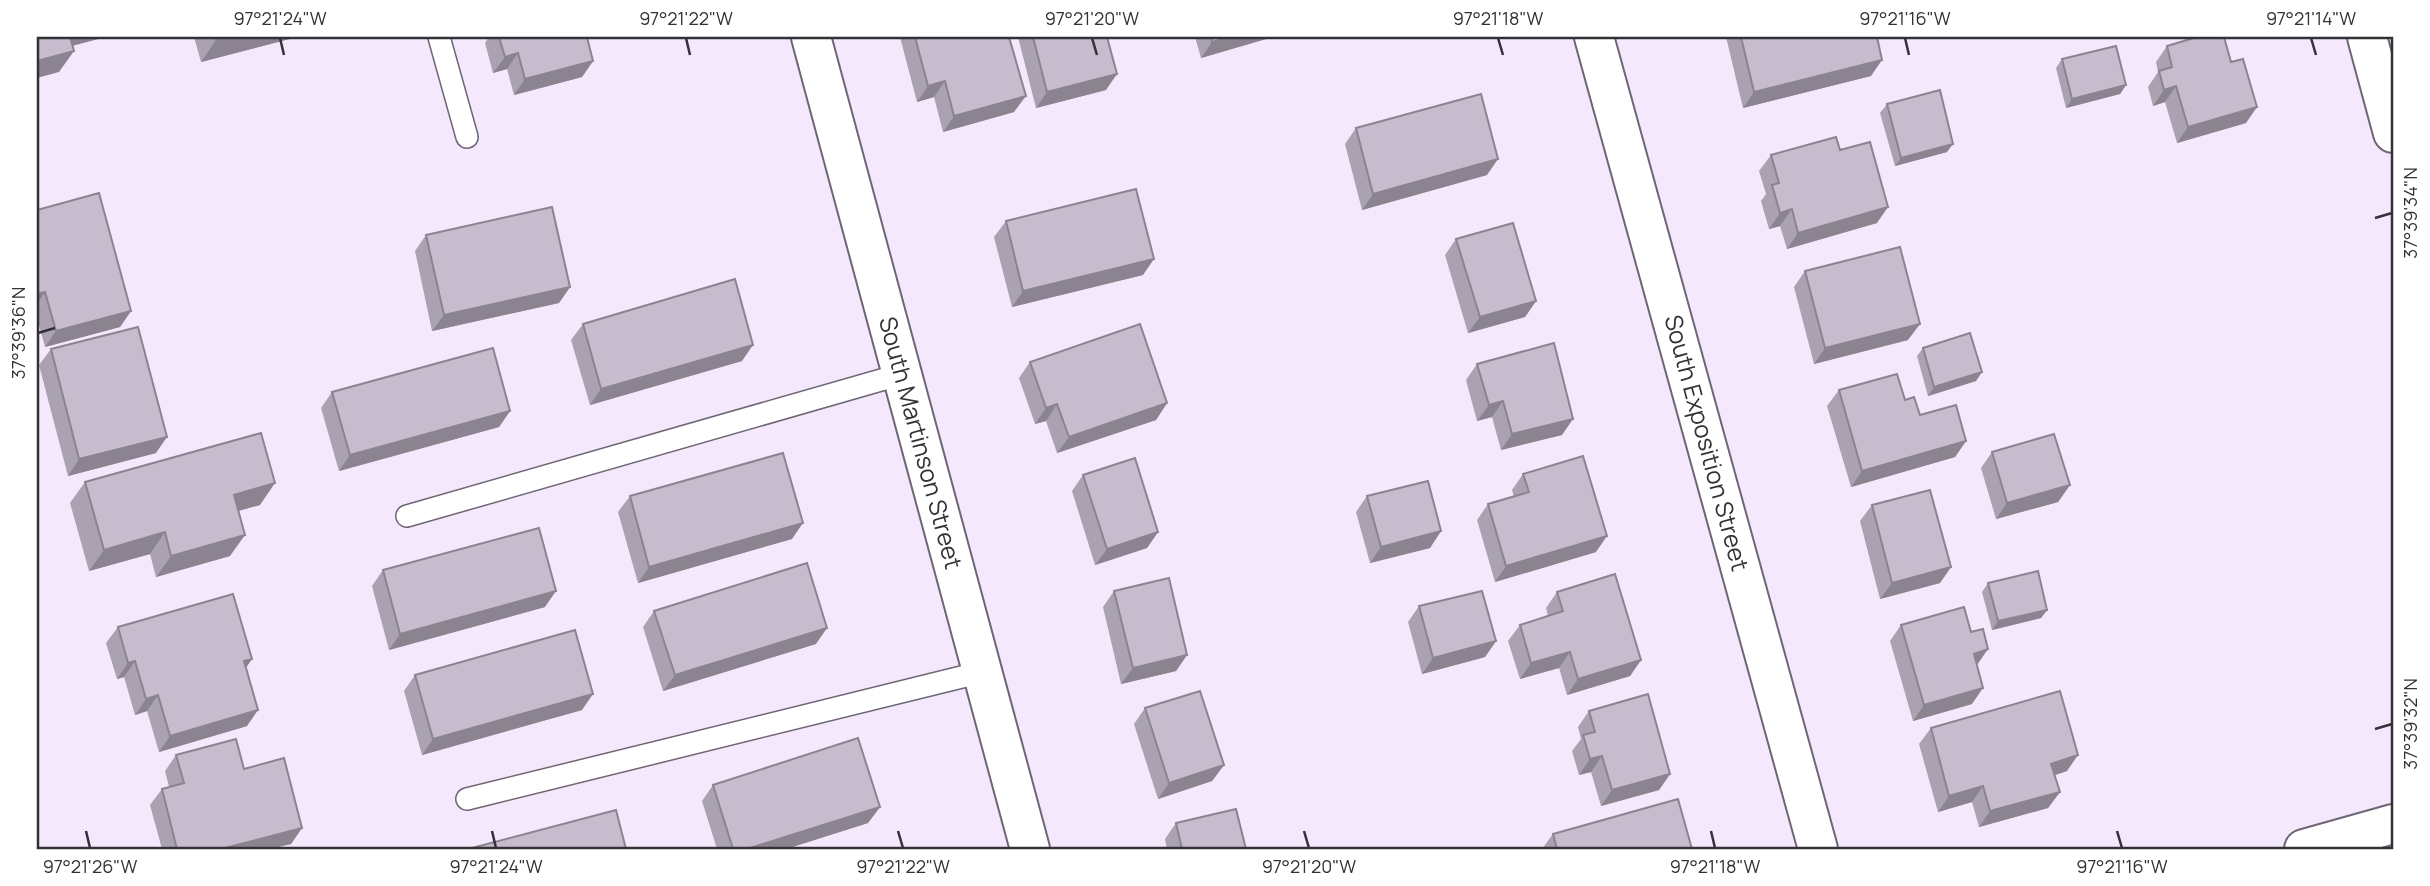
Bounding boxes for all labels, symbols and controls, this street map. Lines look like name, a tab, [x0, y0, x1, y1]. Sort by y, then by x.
text: 97°21'24"W	[233, 6, 327, 30]
text: 97°21'22"W	[639, 6, 733, 30]
text: 97°21'20"W	[1045, 6, 1139, 30]
text: 97°21'18"W	[1453, 6, 1543, 30]
text: 97°21'16"W	[1859, 6, 1951, 30]
text: 97°21'14"W	[2266, 6, 2356, 30]
text: 37°39'34"N	[2398, 167, 2422, 259]
text: 37°39'36"N	[6, 287, 30, 379]
street label: South Exposition Street	[1657, 311, 1758, 574]
street label: South Martinson Street	[872, 313, 971, 572]
text: 37°39'32"N	[2398, 678, 2422, 770]
text: 97°21'26"W	[43, 854, 137, 878]
text: 97°21'24"W	[449, 854, 543, 878]
text: 97°21'22"W	[856, 854, 950, 878]
text: 97°21'20"W	[1262, 854, 1356, 878]
text: 97°21'18"W	[1670, 854, 1760, 878]
text: 97°21'16"W	[2076, 854, 2168, 878]

